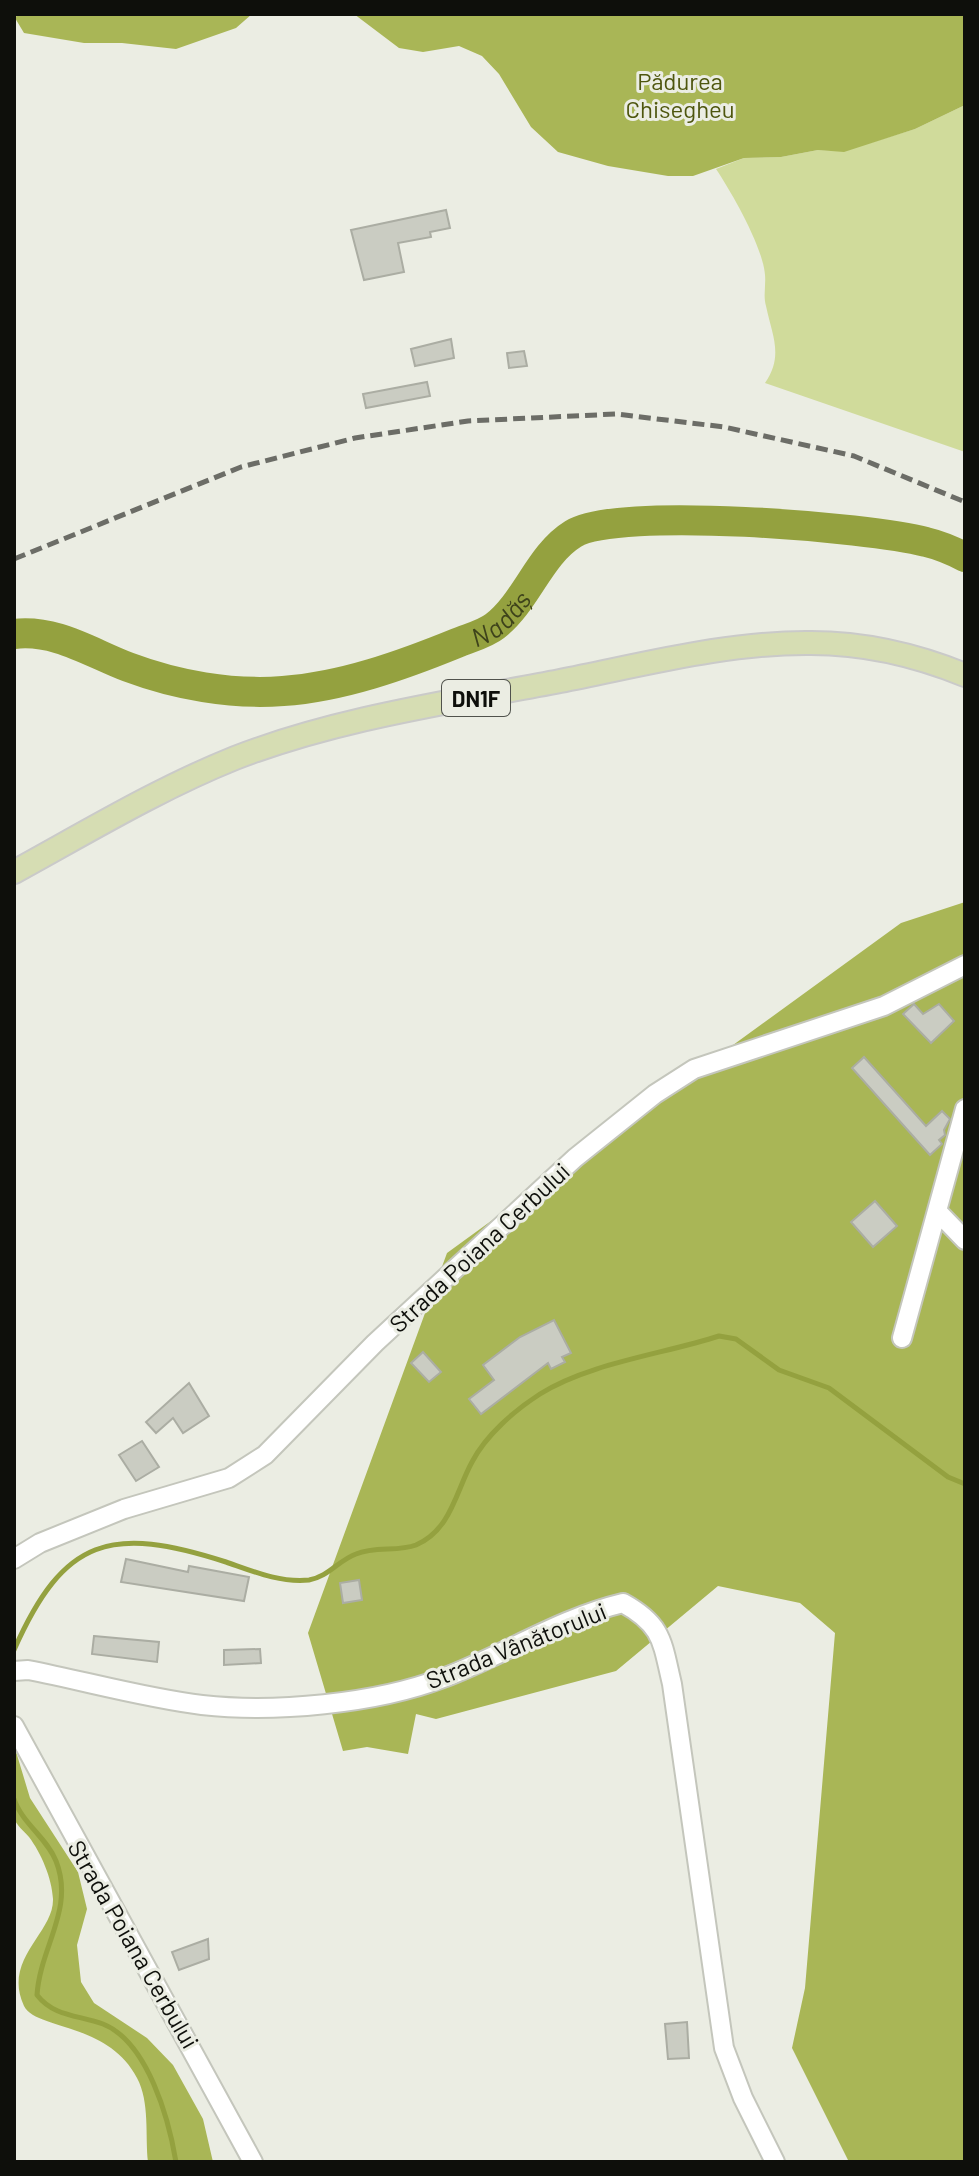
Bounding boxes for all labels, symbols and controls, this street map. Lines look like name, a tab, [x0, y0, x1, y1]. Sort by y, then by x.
park label: Pădurea Chisegheu	[625, 66, 735, 123]
water label: Nadăș	[466, 584, 536, 652]
road number: DN1F	[442, 680, 510, 716]
street label: Strada Poiana Cerbului	[383, 1156, 575, 1338]
street label: Strada Vânătorului	[422, 1596, 610, 1694]
street label: Strada Poiana Cerbului	[63, 1835, 205, 2053]

